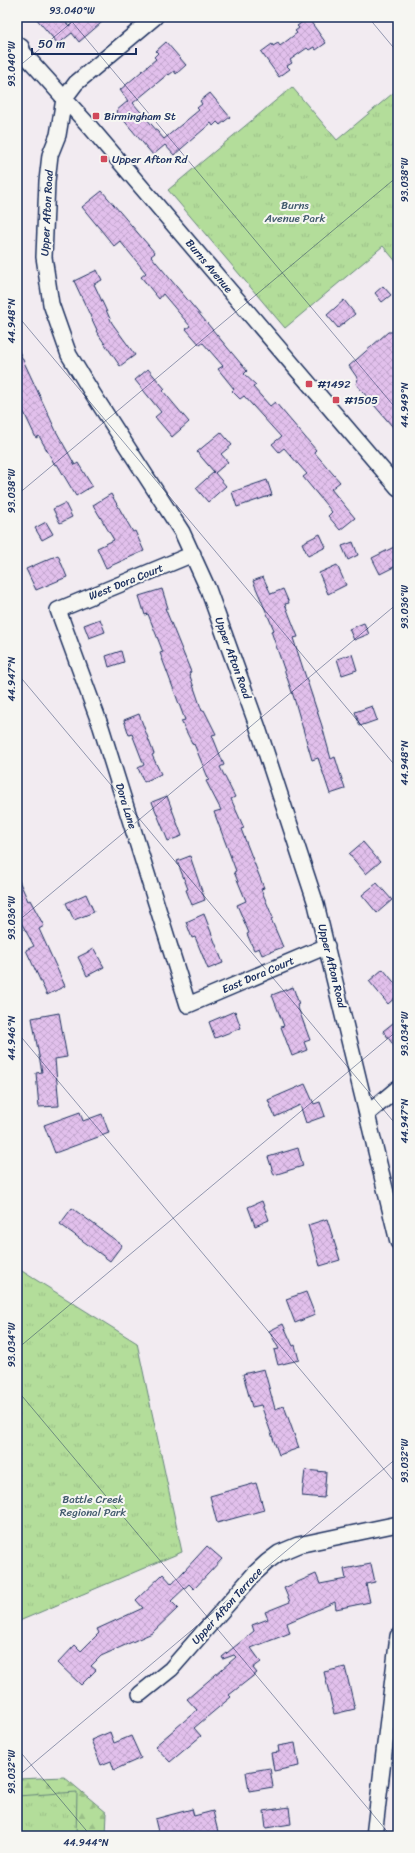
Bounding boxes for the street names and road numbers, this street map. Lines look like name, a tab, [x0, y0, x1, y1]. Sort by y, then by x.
street label: Upper Afton Road	[35, 168, 59, 257]
street label: Burns Avenue	[181, 235, 238, 298]
street label: West Dora Court	[86, 558, 166, 606]
street label: Upper Afton Road	[209, 614, 257, 703]
street label: Dora Lane	[110, 781, 142, 832]
street label: Upper Afton Road	[312, 922, 352, 1011]
street label: East Dora Court	[219, 951, 297, 999]
street label: Upper Afton Terrace	[187, 1563, 267, 1649]

